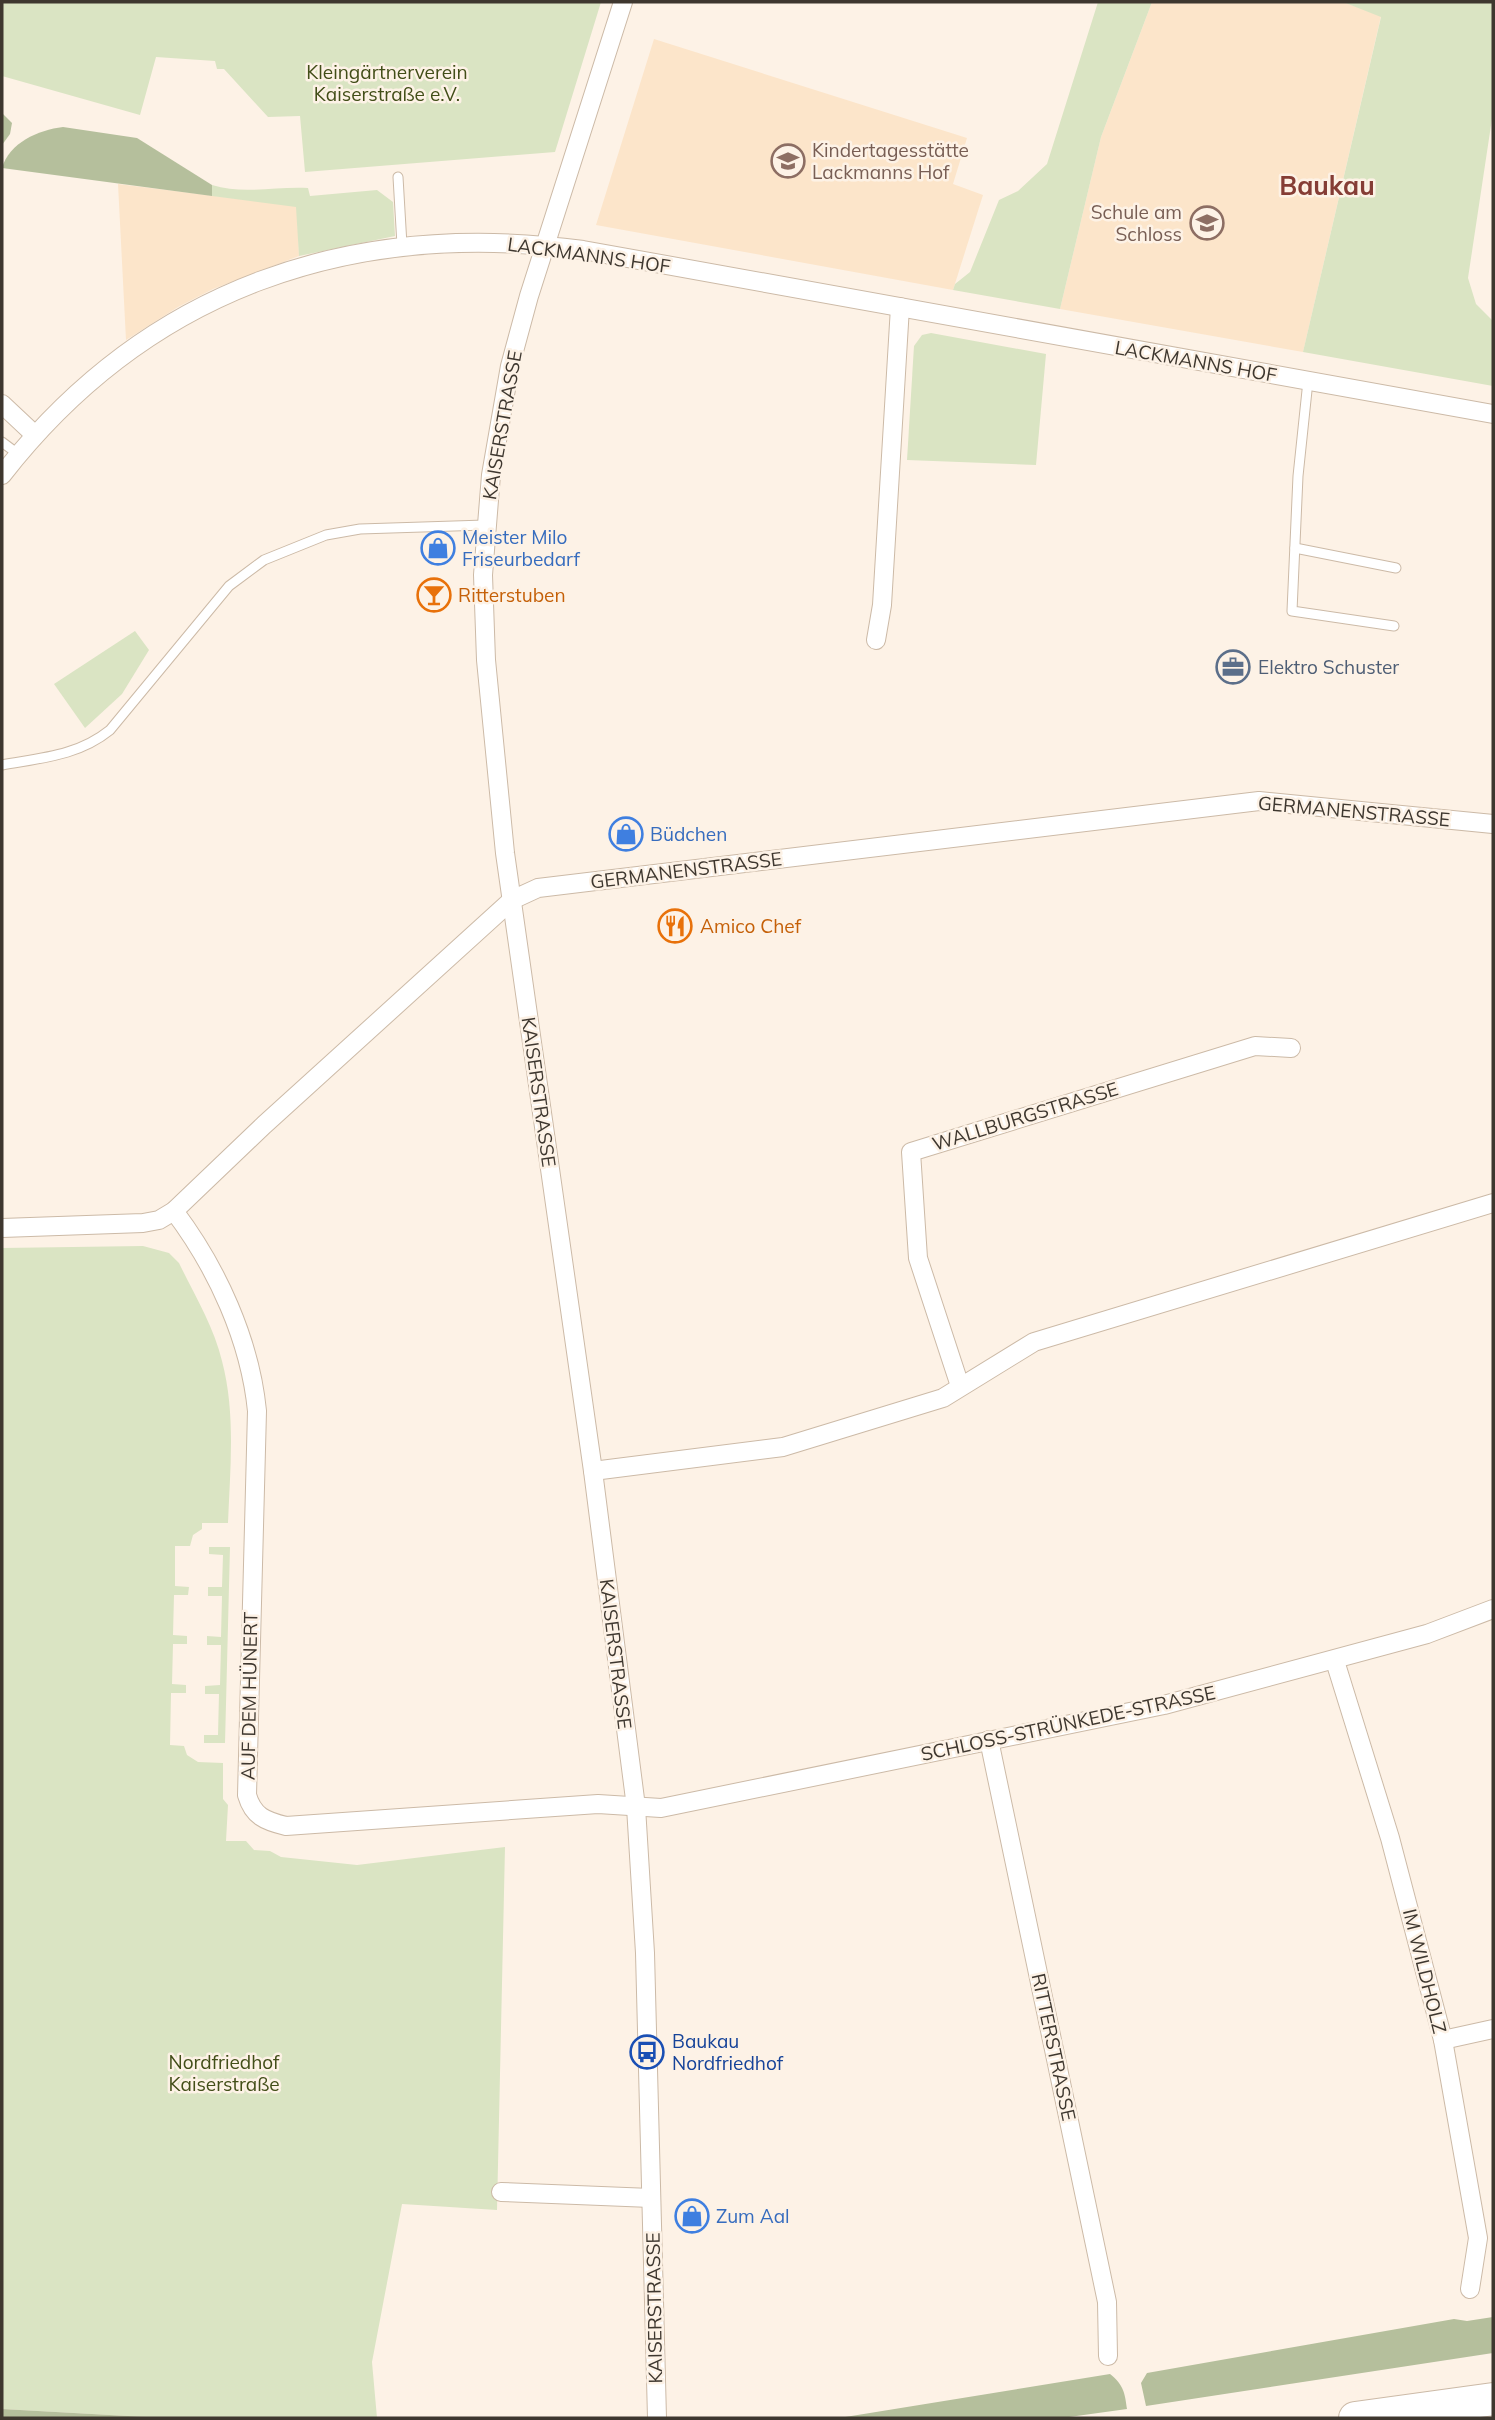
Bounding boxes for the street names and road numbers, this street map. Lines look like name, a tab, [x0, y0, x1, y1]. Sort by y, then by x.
street label: LACKMANNS HOF	[506, 232, 672, 278]
street label: LACKMANNS HOF	[1113, 335, 1279, 387]
street label: KAISERSTRASSE	[477, 348, 527, 502]
street label: GERMANENSTRASSE	[1257, 791, 1451, 831]
street label: GERMANENSTRASSE	[589, 846, 783, 894]
street label: KAISERSTRASSE	[517, 1015, 561, 1169]
street label: WALLBURGSTRASSE	[929, 1076, 1121, 1156]
street label: KAISERSTRASSE	[595, 1577, 637, 1731]
street label: AUF DEM HÜNERT	[236, 1611, 262, 1780]
street label: SCHLOSS-STRÜNKEDE-STRASSE	[919, 1680, 1217, 1766]
street label: IM WILDHOLZ	[1398, 1906, 1452, 2036]
street label: RITTERSTRASSE	[1027, 1971, 1081, 2123]
street label: KAISERSTRASSE	[641, 2232, 667, 2384]

